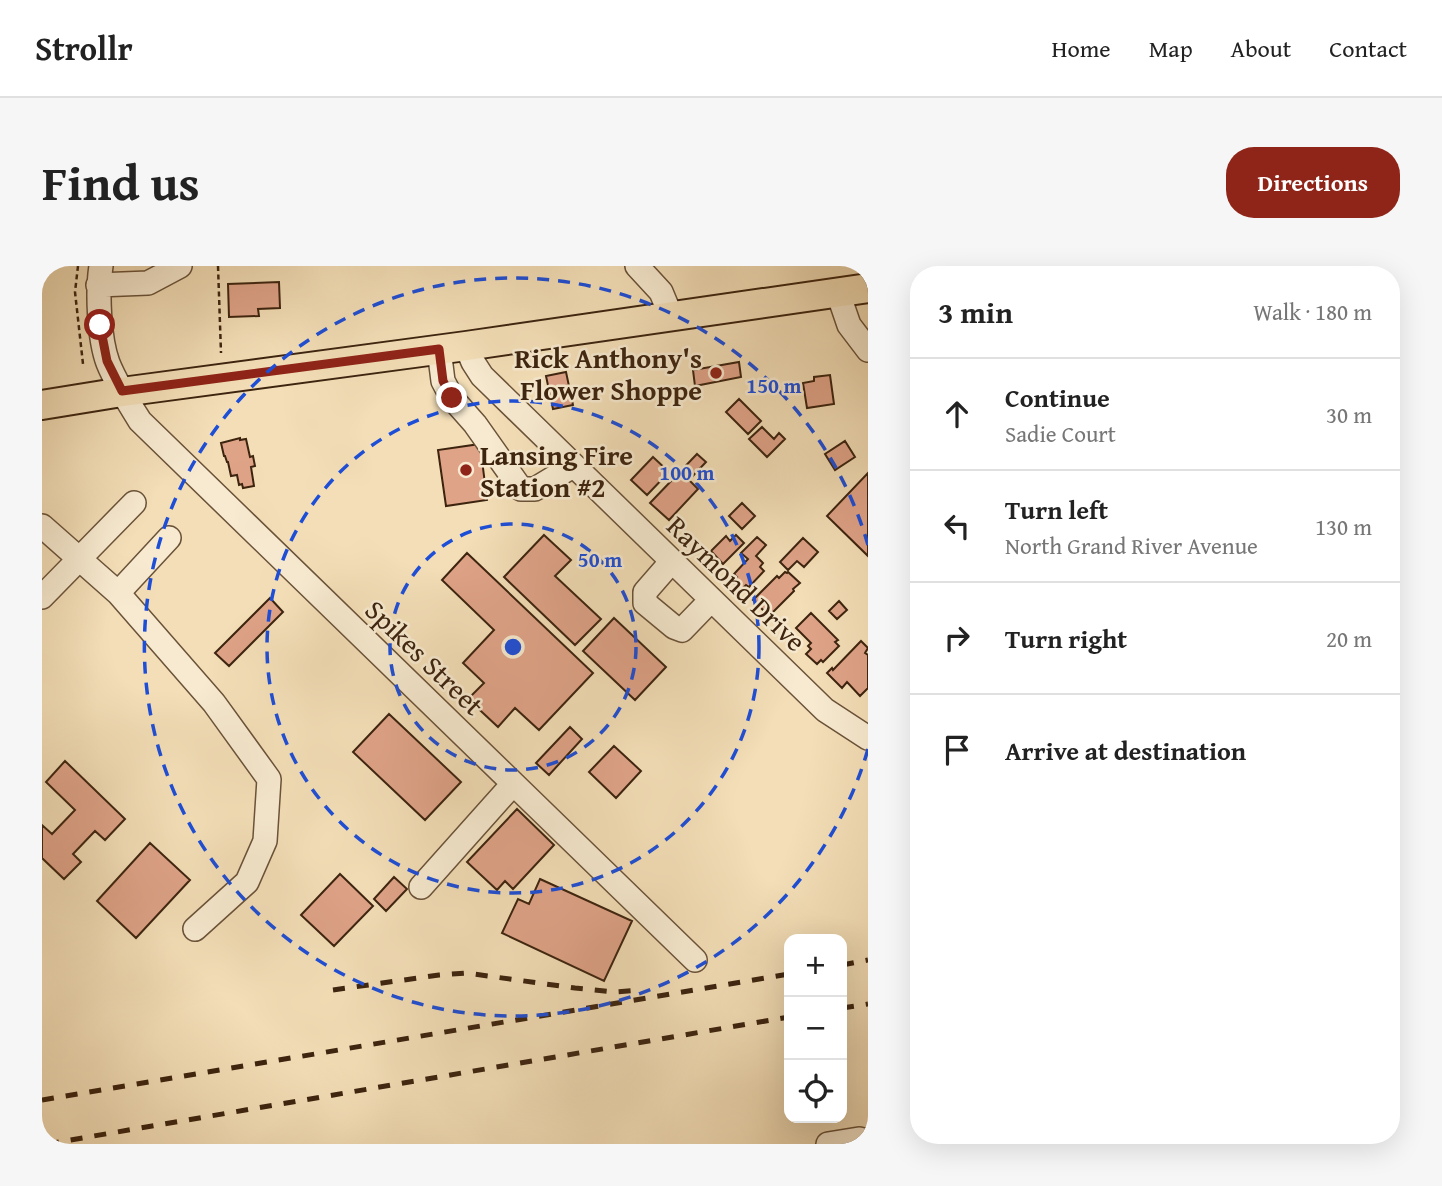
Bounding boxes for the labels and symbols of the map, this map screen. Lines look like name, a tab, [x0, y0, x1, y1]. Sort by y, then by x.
route start	[84, 309, 115, 340]
place label: Rick Anthony's Flower Shoppe	[514, 337, 702, 410]
marker: Rick Anthony's Flower Shoppe	[708, 365, 724, 381]
text: 150 m	[746, 370, 802, 401]
route end	[436, 382, 467, 413]
place label: Lansing Fire Station #2	[480, 434, 633, 507]
text: 100 m	[659, 457, 715, 488]
marker: Lansing Fire Station #2	[458, 462, 474, 478]
street label: Raymond Drive	[658, 506, 816, 660]
text: 50 m	[578, 544, 622, 575]
street label: Spikes Street	[356, 590, 494, 724]
centre of rings	[501, 635, 525, 659]

